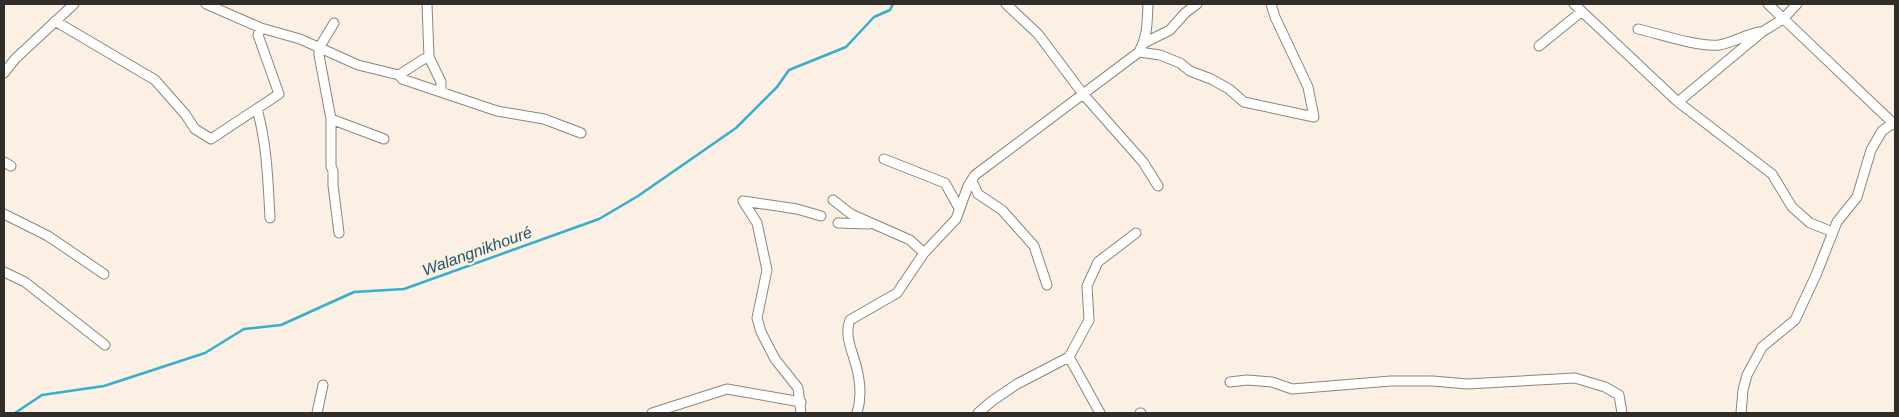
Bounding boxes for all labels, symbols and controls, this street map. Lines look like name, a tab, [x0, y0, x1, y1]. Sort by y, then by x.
water label: Walangnikhouré	[420, 223, 534, 279]

